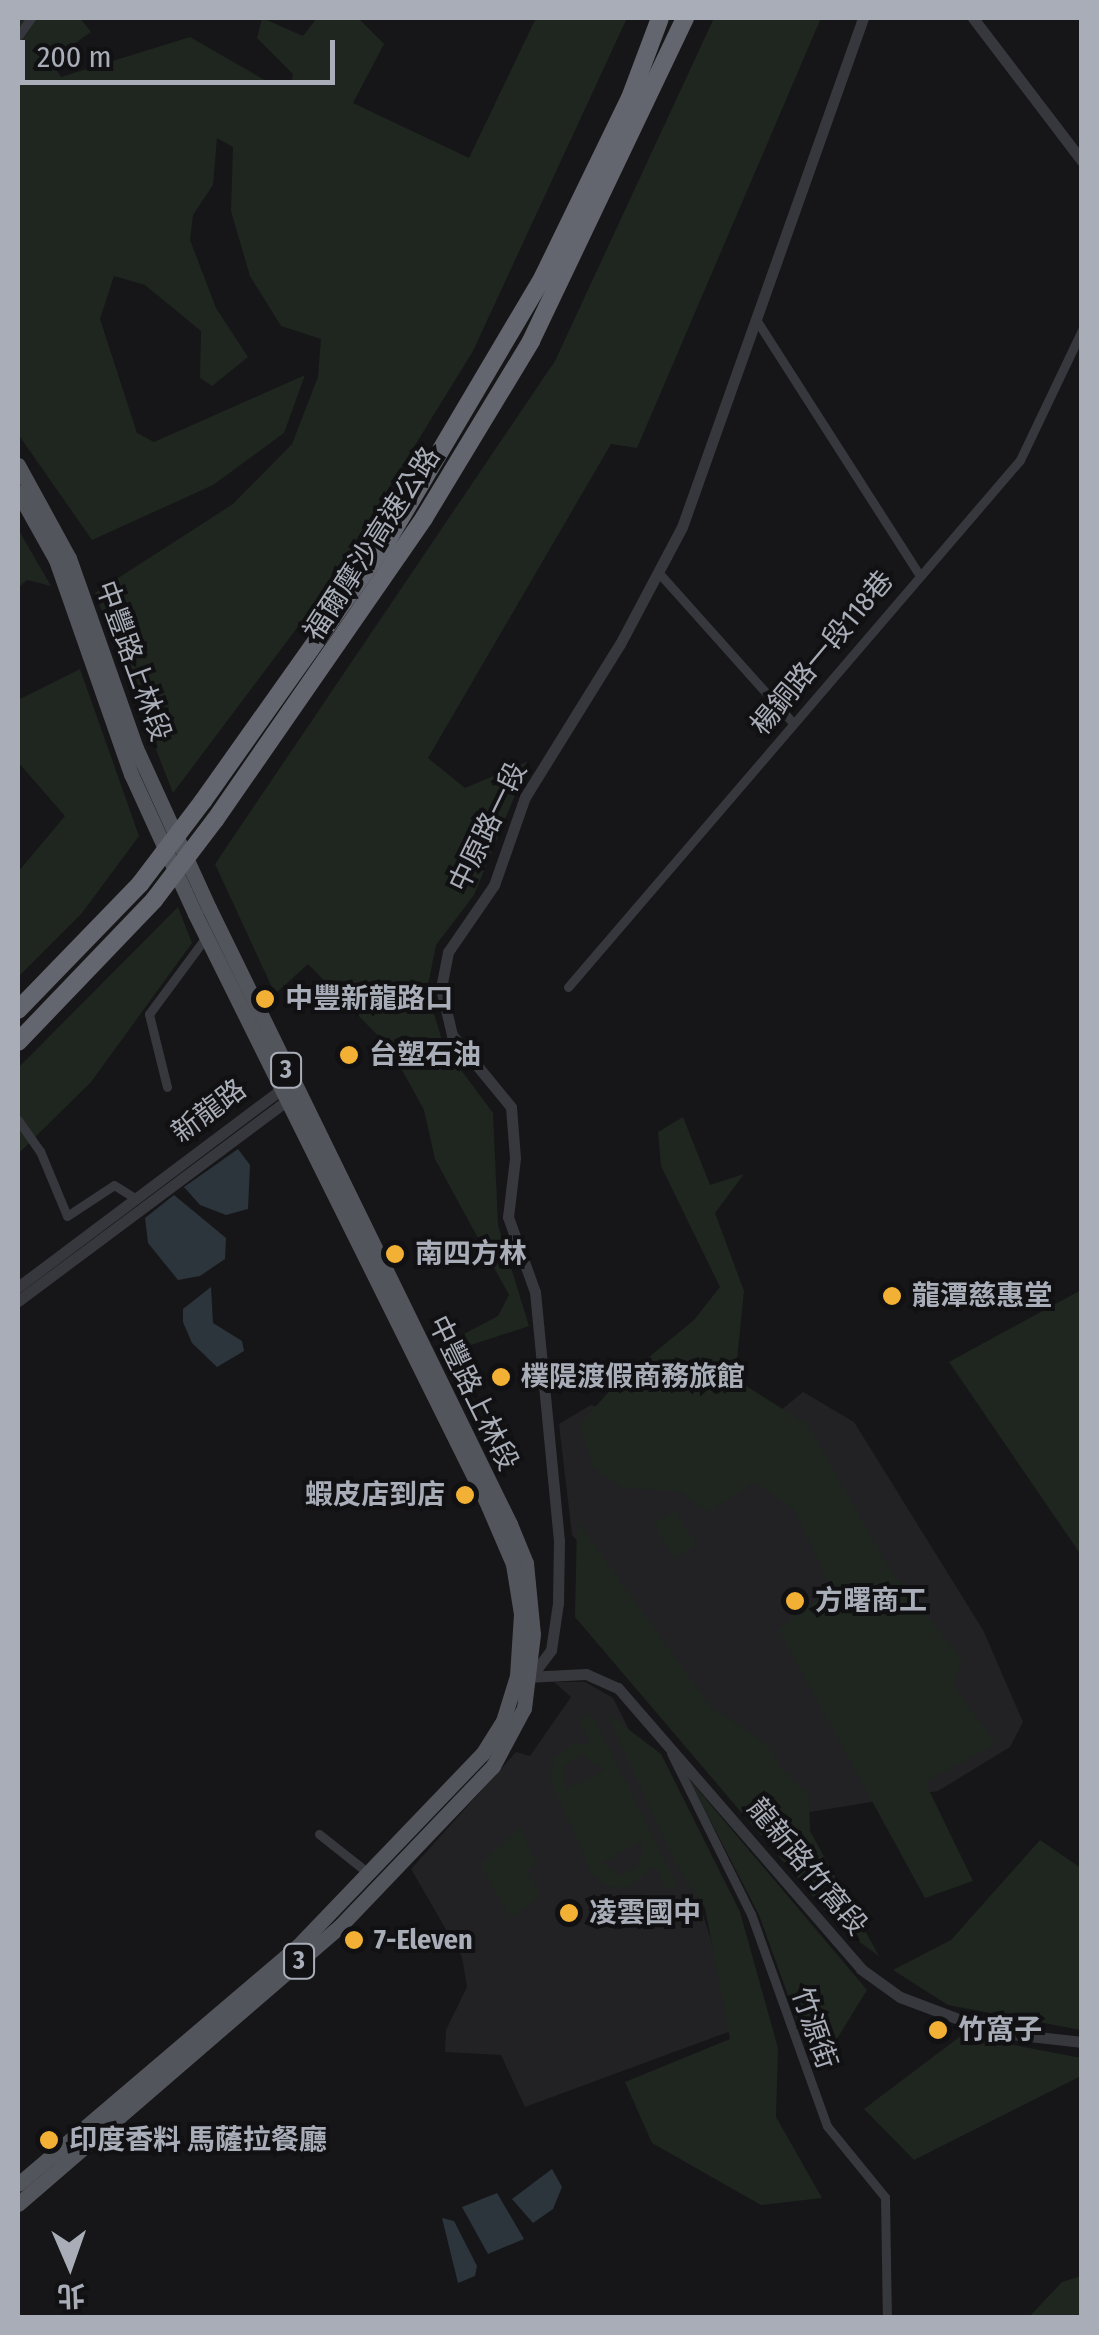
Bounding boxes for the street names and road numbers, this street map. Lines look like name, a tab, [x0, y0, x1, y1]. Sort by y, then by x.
street label: 福爾摩沙高速公路	[297, 441, 447, 647]
street label: 楊銅路一段118巷	[744, 564, 900, 742]
street label: 中豐路上林段	[88, 576, 178, 746]
street label: 中原路一段	[442, 757, 534, 897]
road number: 3	[268, 1050, 304, 1090]
street label: 新龍路	[165, 1072, 253, 1150]
street label: 中豐路上林段	[421, 1310, 525, 1476]
street label: 龍新路竹窩段	[740, 1792, 874, 1942]
road number: 3	[282, 1941, 316, 1981]
street label: 竹源街	[784, 1983, 844, 2073]

